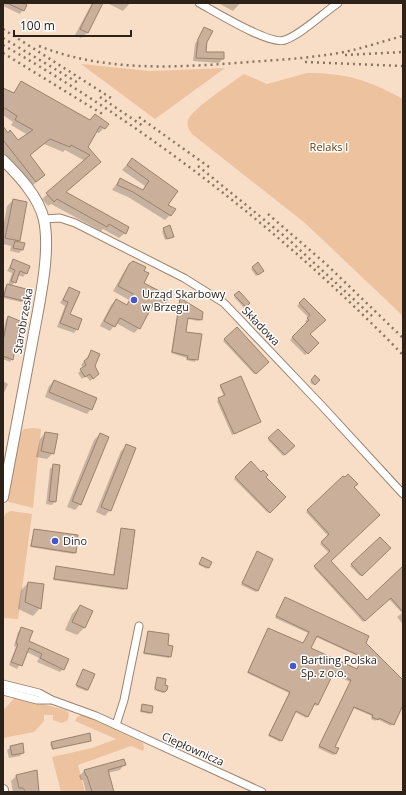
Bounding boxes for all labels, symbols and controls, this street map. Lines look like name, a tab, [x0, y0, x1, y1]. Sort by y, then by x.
scale bar	[14, 12, 131, 38]
text: 100 m	[20, 17, 55, 34]
park label: Relaks I	[310, 139, 348, 154]
place label: Urząd Skarbowy w Brzegu	[142, 286, 226, 314]
street label: Starobrzeska	[9, 287, 36, 355]
marker: Urząd Skarbowy w Brzegu	[129, 295, 139, 305]
street label: Składowa	[239, 303, 284, 348]
place label: Dino	[63, 533, 88, 548]
marker: Dino	[50, 536, 60, 546]
place label: Bartling Polska Sp. z o.o.	[301, 652, 377, 680]
marker: Bartling Polska Sp. z o.o.	[288, 661, 298, 671]
street label: Ciepłownicza	[160, 728, 227, 769]

